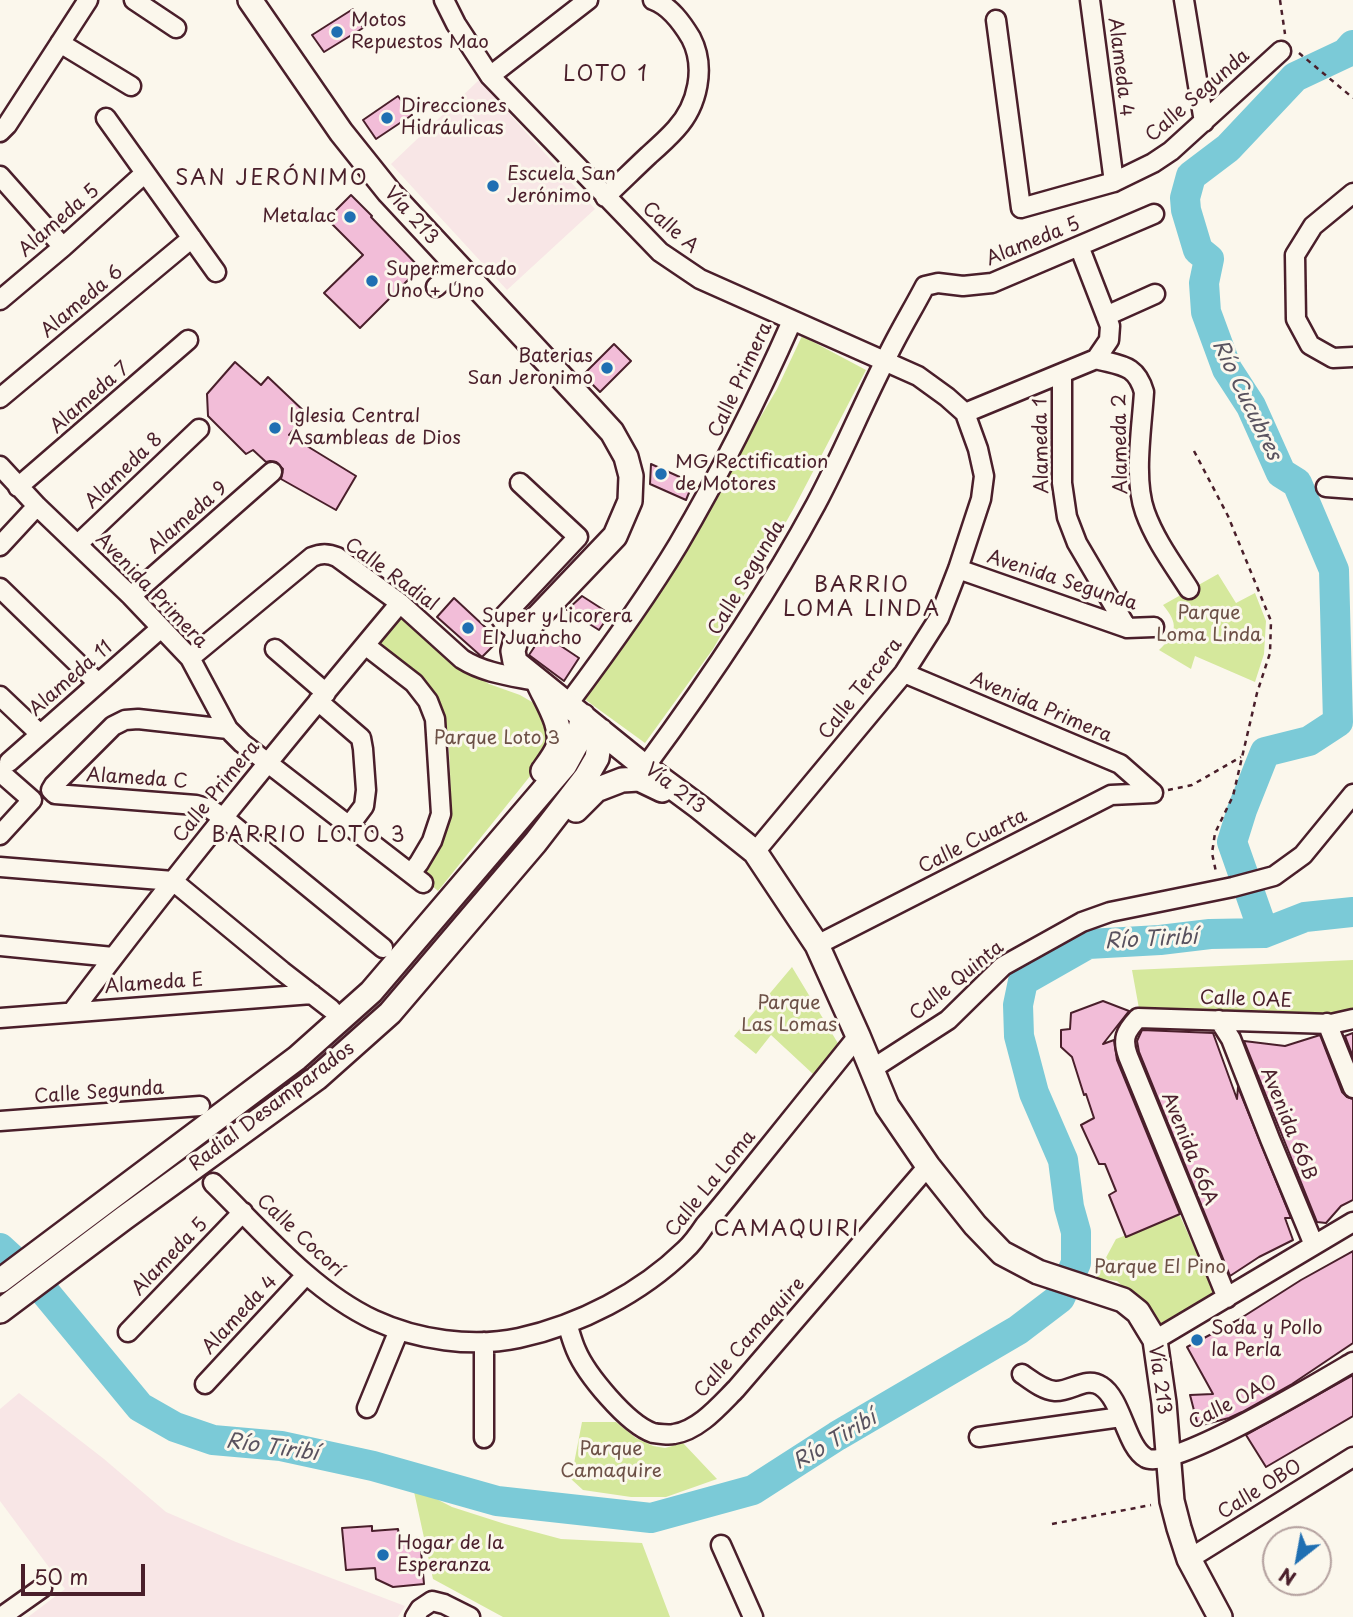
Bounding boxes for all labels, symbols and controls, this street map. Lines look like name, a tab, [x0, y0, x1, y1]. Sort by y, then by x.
place label: Motos Repuestos Mao	[351, 10, 489, 54]
street label: Alameda 4	[1103, 16, 1137, 118]
marker: Motos Repuestos Mao	[329, 24, 345, 40]
street label: Calle Segunda	[1141, 45, 1255, 147]
district label: LOTO 1	[564, 62, 648, 88]
place label: Direcciones Hidráulicas	[401, 96, 507, 140]
marker: Direcciones Hidráulicas	[379, 110, 395, 126]
place label: Escuela San Jerónimo	[507, 164, 616, 208]
district label: SAN JERÓNIMO	[179, 166, 365, 192]
marker: Escuela San Jerónimo	[485, 178, 501, 194]
street label: Alameda 5	[14, 180, 104, 262]
street label: Vía 213	[379, 182, 443, 250]
street label: Calle A	[637, 197, 703, 259]
place label: Metalac	[262, 206, 336, 228]
marker: Metalac	[342, 209, 358, 225]
street label: Alameda 5	[983, 213, 1083, 271]
place label: Supermercado Uno + Uno	[386, 259, 517, 303]
street label: Alameda 6	[36, 261, 128, 343]
marker: Supermercado Uno + Uno	[364, 273, 380, 289]
street label: Calle Primera	[704, 319, 778, 441]
water label: Río Cucubres	[1206, 336, 1286, 464]
place label: Baterias San Jeronimo	[468, 346, 593, 390]
street label: Alameda 7	[46, 357, 134, 439]
marker: Baterias San Jeronimo	[599, 360, 615, 376]
street label: Alameda 2	[1109, 394, 1133, 494]
street label: Alameda 1	[1030, 398, 1054, 494]
place label: Iglesia Central Asambleas de Dios	[289, 406, 461, 450]
marker: Iglesia Central Asambleas de Dios	[267, 420, 283, 436]
street label: Alameda 8	[80, 428, 168, 514]
place label: MG Rectification de Motores	[675, 452, 828, 496]
marker: MG Rectification de Motores	[653, 466, 669, 482]
street label: Alameda 9	[143, 477, 233, 559]
street label: Calle Segunda	[704, 516, 790, 640]
street label: Avenida Primera	[90, 529, 212, 653]
street label: Calle Radial	[340, 533, 442, 617]
street label: Avenida Segunda	[984, 546, 1140, 616]
district label: BARRIO LOMA LINDA	[786, 573, 938, 623]
park label: Parque Loma Linda	[1156, 603, 1262, 647]
place label: Super y Licorera El Juancho	[482, 606, 632, 650]
marker: Super y Licorera El Juancho	[460, 620, 476, 636]
street label: Calle Tercera	[814, 634, 908, 744]
street label: Alameda 11	[25, 637, 117, 721]
street label: Avenida Primera	[967, 668, 1115, 748]
park label: Parque Loto 3	[434, 728, 560, 750]
street label: Calle Primera	[169, 736, 265, 848]
street label: Vía 213	[640, 759, 710, 819]
street label: Alameda C	[85, 764, 189, 794]
street label: Calle Cuarta	[915, 805, 1031, 879]
district label: BARRIO LOTO 3	[213, 823, 405, 849]
water label: Río Tiribí	[1104, 925, 1198, 955]
street label: Calle Quinta	[906, 936, 1008, 1026]
street label: Alameda E	[104, 969, 204, 999]
street label: Calle 0AE	[1199, 987, 1293, 1013]
park label: Parque Las Lomas	[741, 993, 837, 1037]
street label: Radial Desamparados	[185, 1037, 359, 1177]
street label: Avenida 66B	[1255, 1065, 1321, 1183]
street label: Calle Segunda	[33, 1077, 165, 1109]
street label: Avenida 66A	[1156, 1089, 1222, 1209]
street label: Calle La Loma	[661, 1126, 761, 1242]
street label: Calle Cocorí	[252, 1190, 348, 1282]
street label: Alameda 5	[127, 1213, 213, 1301]
district label: CAMAQUIRI	[716, 1217, 858, 1243]
park label: Parque El Pino	[1094, 1257, 1226, 1279]
street label: Alameda 4	[198, 1271, 282, 1359]
street label: Calle Camaquire	[690, 1273, 810, 1403]
place label: Soda y Pollo la Perla	[1211, 1318, 1322, 1362]
marker: Soda y Pollo la Perla	[1189, 1332, 1205, 1348]
street label: Vía 213	[1143, 1344, 1175, 1416]
street label: Calle 0AO	[1185, 1371, 1281, 1435]
water label: Río Tiribí	[789, 1406, 881, 1476]
water label: Río Tiribí	[224, 1429, 320, 1467]
park label: Parque Camaquire	[560, 1439, 662, 1483]
street label: Calle 0BO	[1214, 1455, 1306, 1525]
north arrow	[1262, 1526, 1332, 1596]
place label: Hogar de la Esperanza	[397, 1533, 504, 1577]
marker: Hogar de la Esperanza	[375, 1547, 391, 1563]
scale bar	[24, 1550, 149, 1594]
text: 50 m	[34, 1560, 88, 1592]
text: N	[1274, 1561, 1301, 1593]

